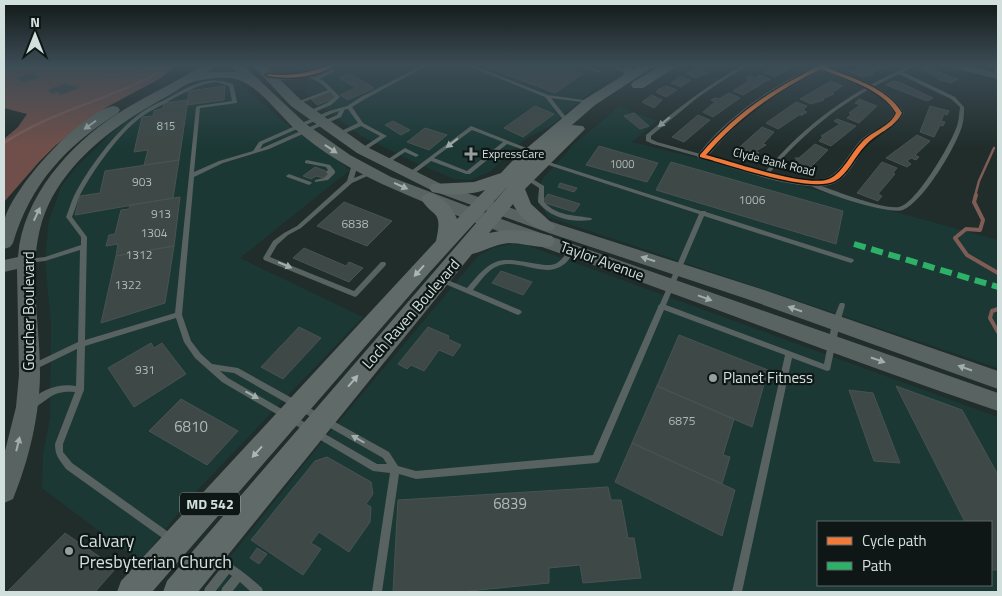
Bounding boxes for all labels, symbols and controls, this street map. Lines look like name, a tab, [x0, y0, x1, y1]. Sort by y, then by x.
north arrow	[10, 10, 60, 60]
text: N	[30, 11, 40, 32]
one-way arrow	[658, 116, 670, 127]
house number: 815	[157, 118, 175, 134]
one-way arrow	[84, 120, 97, 131]
one-way arrow	[445, 138, 459, 148]
street label: Clyde Bank Road	[731, 142, 817, 181]
one-way arrow	[324, 144, 338, 154]
place label: ExpressCare	[482, 144, 544, 163]
marker: ExpressCare	[464, 147, 478, 161]
house number: 1000	[610, 156, 634, 172]
house number: 903	[132, 172, 152, 191]
one-way arrow	[394, 183, 408, 191]
house number: 1006	[739, 190, 766, 209]
house number: 913	[151, 204, 171, 223]
one-way arrow	[33, 207, 41, 221]
house number: 6838	[342, 214, 369, 233]
house number: 1304	[141, 223, 168, 242]
street label: Taylor Avenue	[557, 235, 647, 286]
house number: 1312	[126, 245, 152, 264]
street label: Goucher Boulevard	[17, 251, 40, 371]
street label: Loch Raven Boulevard	[356, 254, 465, 374]
one-way arrow	[640, 255, 655, 262]
one-way arrow	[278, 262, 292, 270]
one-way arrow	[413, 265, 425, 277]
house number: 1322	[115, 275, 141, 294]
one-way arrow	[698, 294, 713, 302]
one-way arrow	[787, 305, 802, 313]
one-way arrow	[871, 356, 886, 364]
house number: 931	[135, 360, 155, 379]
one-way arrow	[958, 364, 973, 371]
place label: Planet Fitness	[723, 366, 813, 389]
marker: Planet Fitness	[707, 372, 719, 384]
one-way arrow	[348, 375, 359, 388]
one-way arrow	[244, 391, 259, 399]
house number: 6875	[669, 411, 696, 430]
house number: 6810	[174, 415, 208, 438]
one-way arrow	[352, 435, 365, 444]
one-way arrow	[15, 437, 23, 452]
one-way arrow	[251, 446, 263, 458]
road number: MD 542	[180, 492, 240, 516]
house number: 6839	[493, 492, 527, 515]
legend	[817, 521, 992, 586]
place label: Calvary Presbyterian Church	[79, 527, 232, 575]
text: Cycle path	[862, 529, 927, 552]
marker: Calvary Presbyterian Church	[63, 545, 75, 557]
text: Path	[862, 554, 892, 577]

